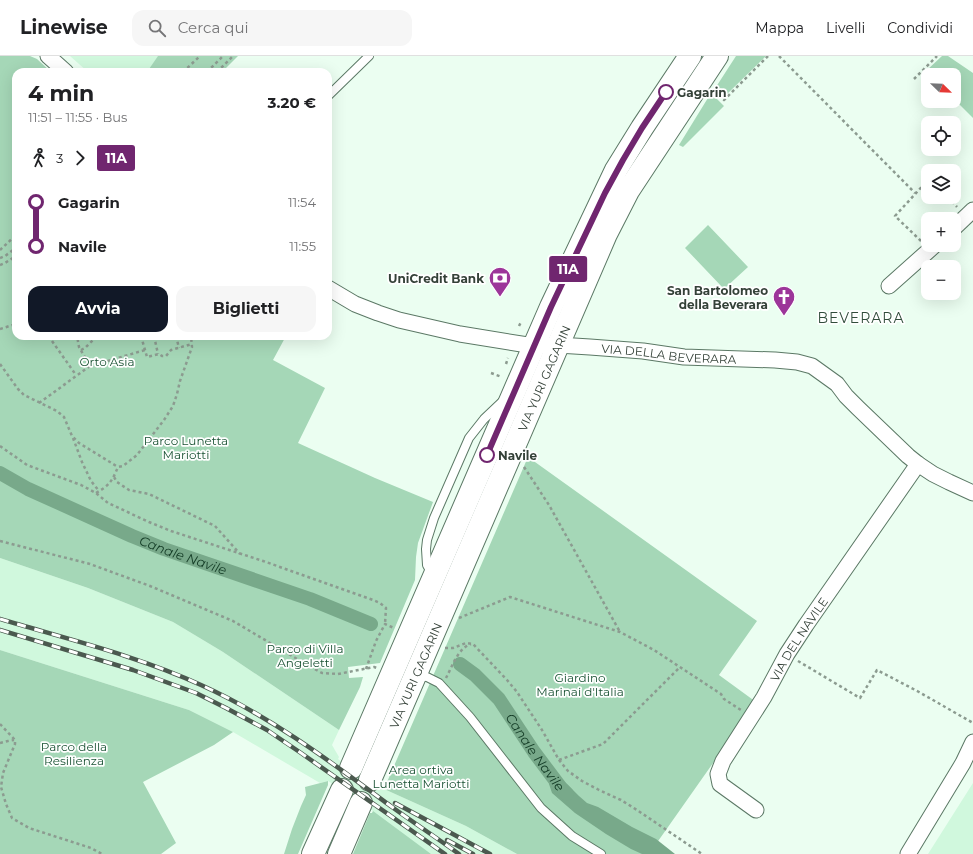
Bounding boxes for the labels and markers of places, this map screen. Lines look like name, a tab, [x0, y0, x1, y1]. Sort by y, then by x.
marker: Gagarin	[658, 84, 674, 100]
place label: Gagarin	[677, 85, 727, 100]
bank icon: UniCredit Bank	[487, 265, 513, 298]
place label: UniCredit Bank	[388, 271, 484, 286]
place label: San Bartolomeo della Beverara	[667, 283, 768, 312]
church icon: San Bartolomeo della Beverara	[771, 284, 797, 317]
marker: Navile	[479, 447, 495, 463]
place label: Navile	[498, 448, 537, 463]

